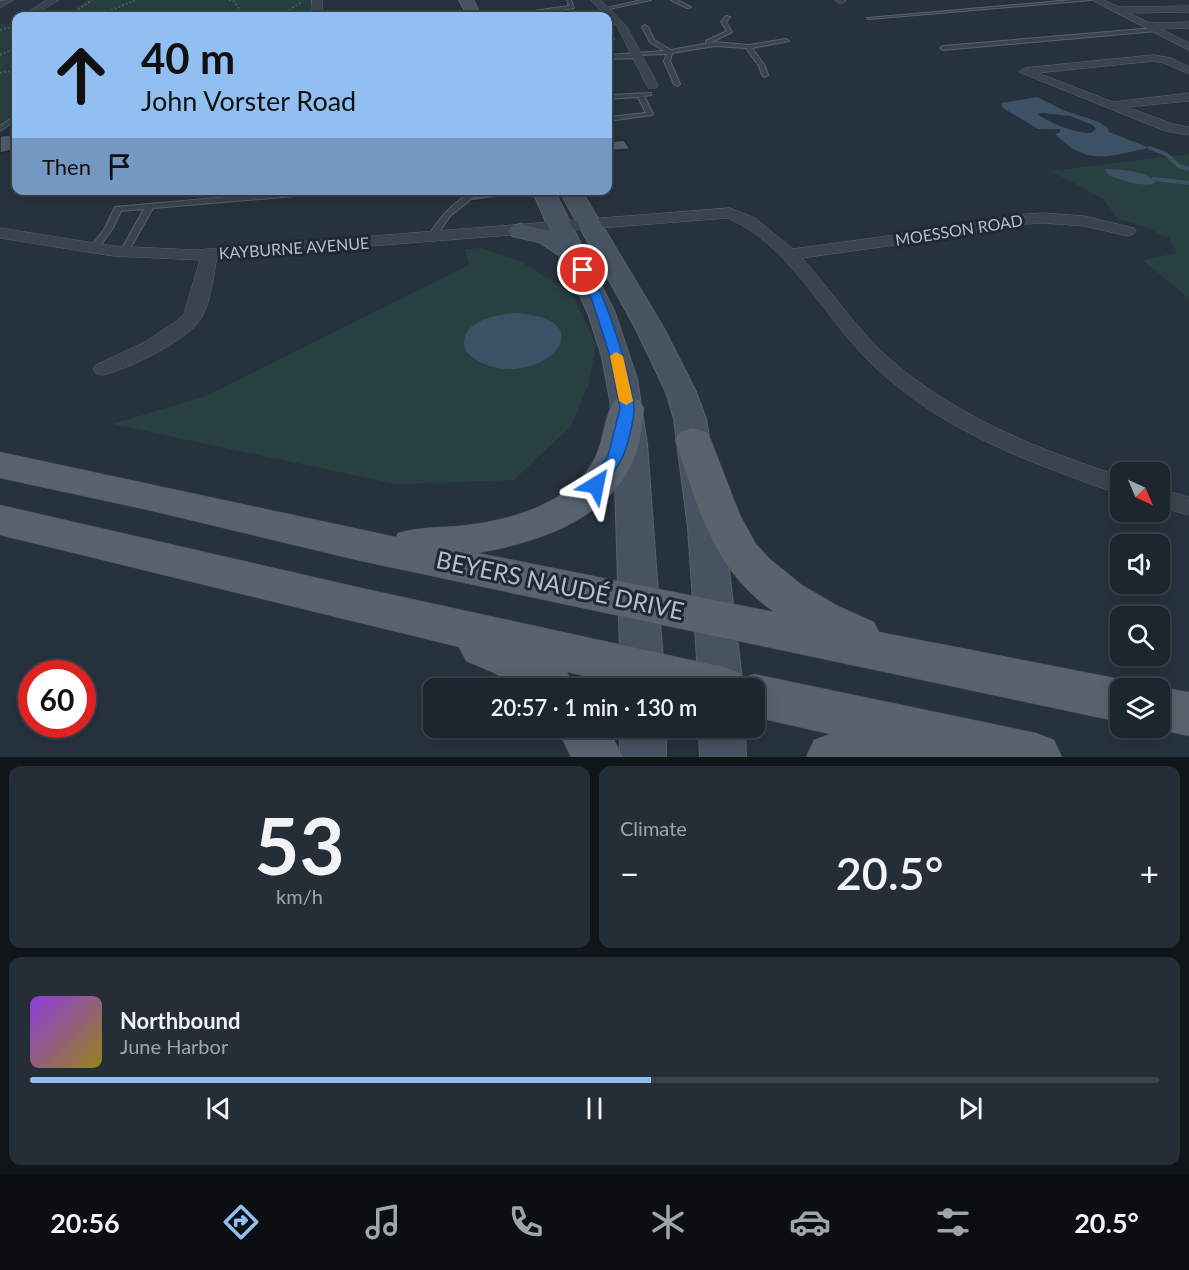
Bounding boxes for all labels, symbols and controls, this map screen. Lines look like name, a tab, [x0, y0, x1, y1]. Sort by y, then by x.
text: 40 m	[141, 33, 235, 83]
icon: ahead	[42, 36, 120, 114]
text: John Vorster Road	[141, 84, 356, 117]
icon: arrive	[103, 150, 136, 183]
text: Then	[42, 153, 91, 180]
street label: MOESSON ROAD	[894, 210, 1024, 249]
street label: KAYBURNE AVENUE	[218, 233, 370, 262]
pin	[557, 244, 608, 295]
icon: arrive	[566, 253, 599, 286]
position arrow	[564, 453, 628, 517]
north arrow	[1110, 462, 1170, 522]
map controls	[1110, 462, 1170, 738]
button: sound	[1110, 534, 1170, 594]
street label: BEYERS NAUDÉ DRIVE	[434, 544, 687, 625]
button: search	[1110, 606, 1170, 666]
speed limit sign: 60	[18, 660, 96, 738]
button: layers	[1110, 678, 1170, 738]
text: 20:57 · 1 min · 130 m	[491, 694, 697, 721]
text: 53	[254, 798, 345, 892]
text: Climate	[620, 816, 687, 840]
text: 20.5°	[836, 846, 943, 900]
text: −	[620, 853, 639, 893]
text: +	[1140, 853, 1159, 893]
text: km/h	[276, 884, 323, 908]
text: Northbound	[120, 1007, 240, 1034]
text: June Harbor	[120, 1034, 228, 1058]
icon: previous	[202, 1092, 235, 1125]
icon: pause	[578, 1092, 611, 1125]
icon: next	[954, 1092, 987, 1125]
icon: directions	[220, 1201, 262, 1243]
icon: music	[362, 1201, 404, 1243]
icon: phone	[505, 1201, 547, 1243]
icon: climate	[647, 1201, 689, 1243]
icon: car	[789, 1201, 831, 1243]
icon: filters	[932, 1201, 974, 1243]
text: 20:56	[50, 1206, 120, 1239]
text: 20.5°	[1074, 1206, 1139, 1239]

